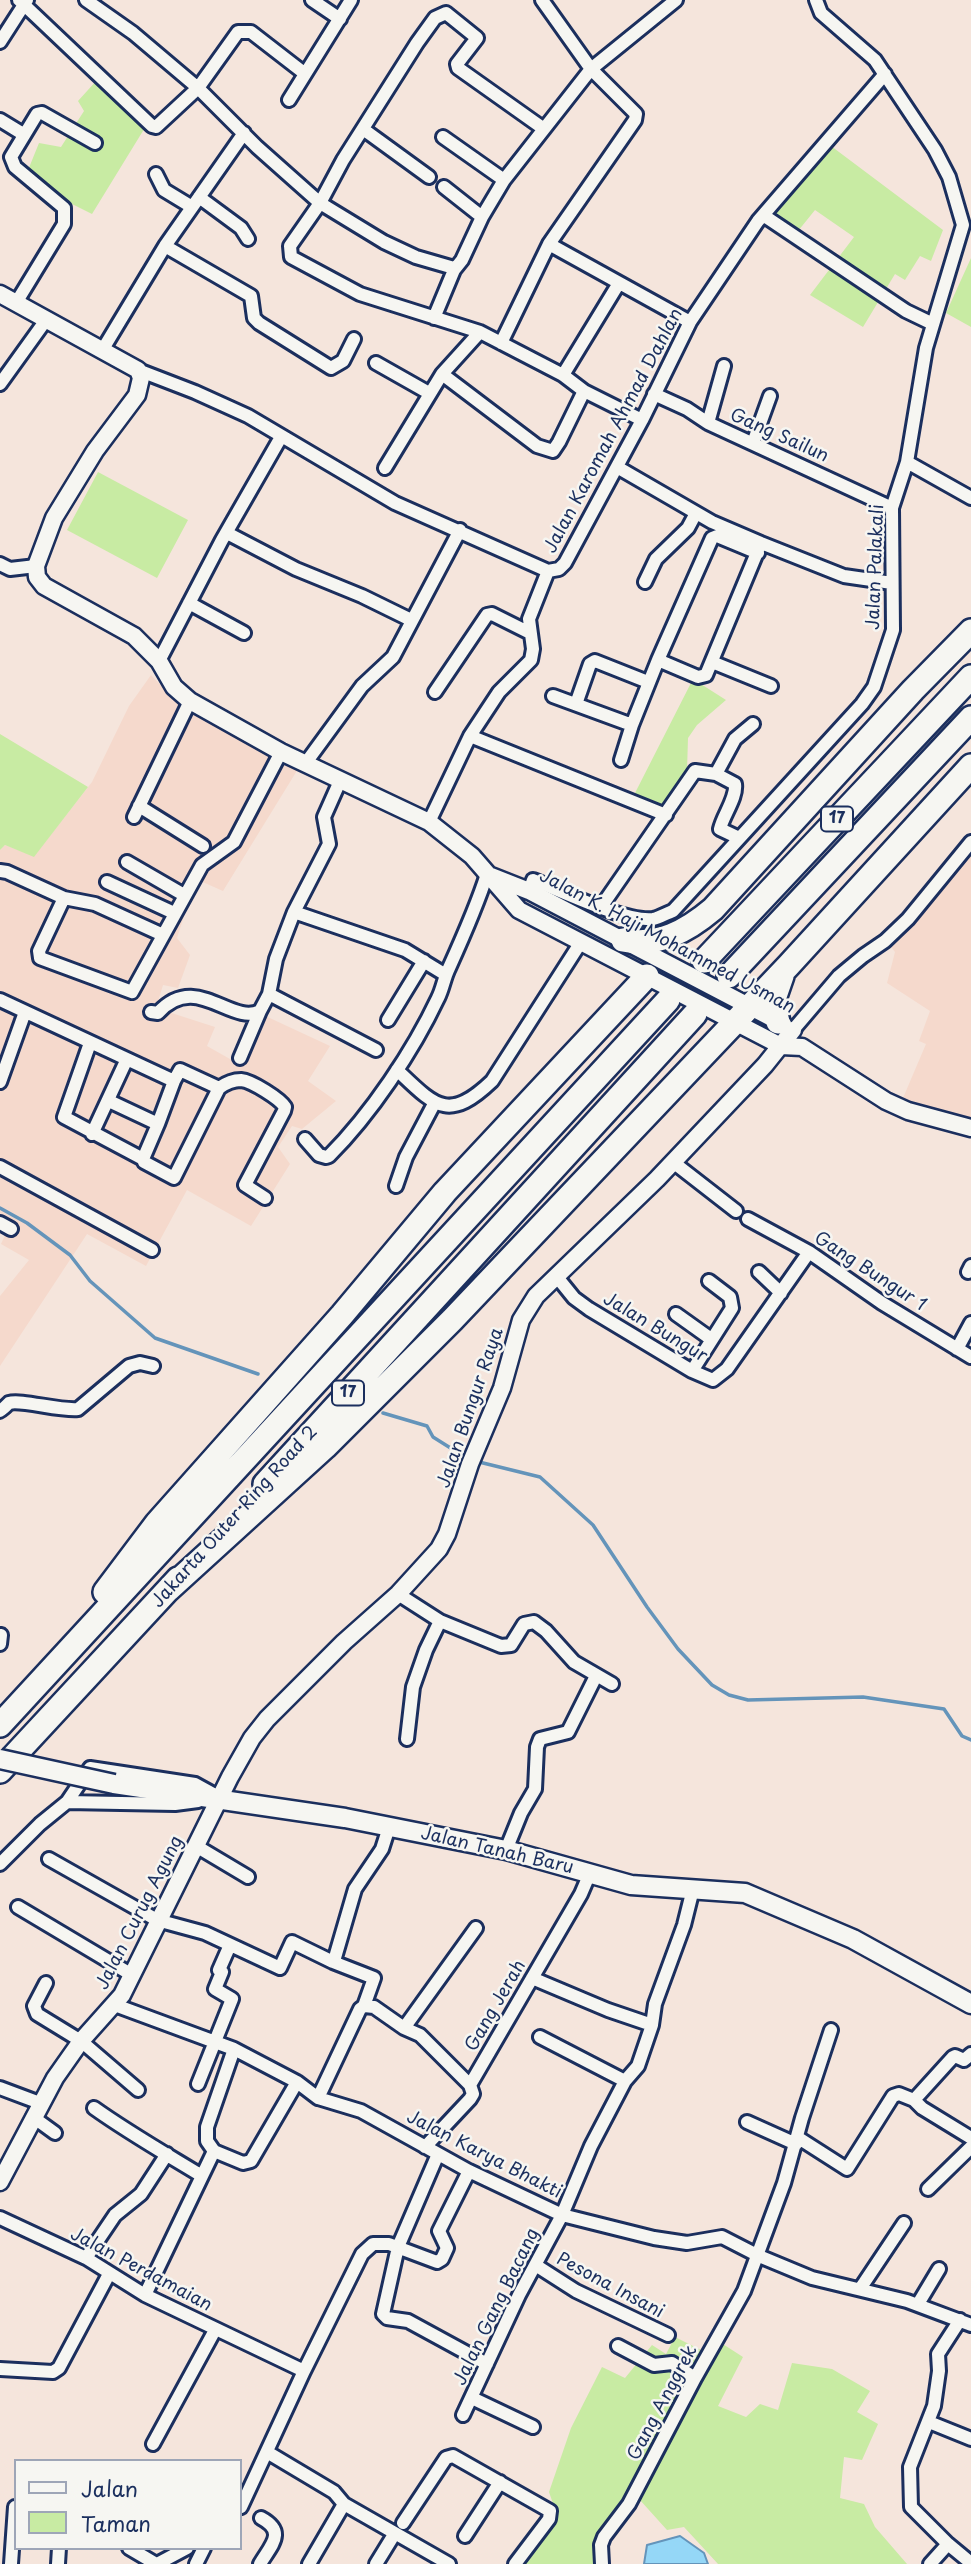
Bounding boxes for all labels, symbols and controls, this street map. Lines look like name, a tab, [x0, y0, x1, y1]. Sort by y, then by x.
street label: Jalan Karomah Ahmad Dahlan	[540, 305, 688, 557]
street label: Gang Sailun	[726, 405, 832, 467]
street label: Jalan Palakali	[863, 504, 889, 630]
road number: 17	[821, 806, 853, 832]
street label: Jalan K. Haji Mohammed Usman	[536, 865, 798, 1019]
street label: Gang Bungur 1	[810, 1228, 930, 1316]
street label: Jalan Bungur	[599, 1288, 711, 1368]
street label: Jalan Bungur Raya	[433, 1325, 509, 1491]
road number: 17	[332, 1380, 364, 1406]
street label: Jakarta Outer Ring Road 2	[148, 1422, 322, 1612]
street label: Jalan Tanah Baru	[419, 1823, 575, 1879]
street label: Jalan Curug Agung	[92, 1833, 188, 1993]
street label: Gang Jerah	[461, 1957, 531, 2055]
street label: Jalan Karya Bhakti	[403, 2106, 565, 2204]
street label: Jalan Perdamaian	[67, 2224, 215, 2316]
street label: Jalan Gang Bacang	[450, 2225, 544, 2389]
street label: Pesona Insani	[553, 2249, 667, 2323]
street label: Gang Anggrek	[624, 2342, 702, 2464]
legend	[14, 2459, 242, 2550]
text: Jalan	[81, 2472, 138, 2504]
text: Taman	[81, 2507, 151, 2539]

